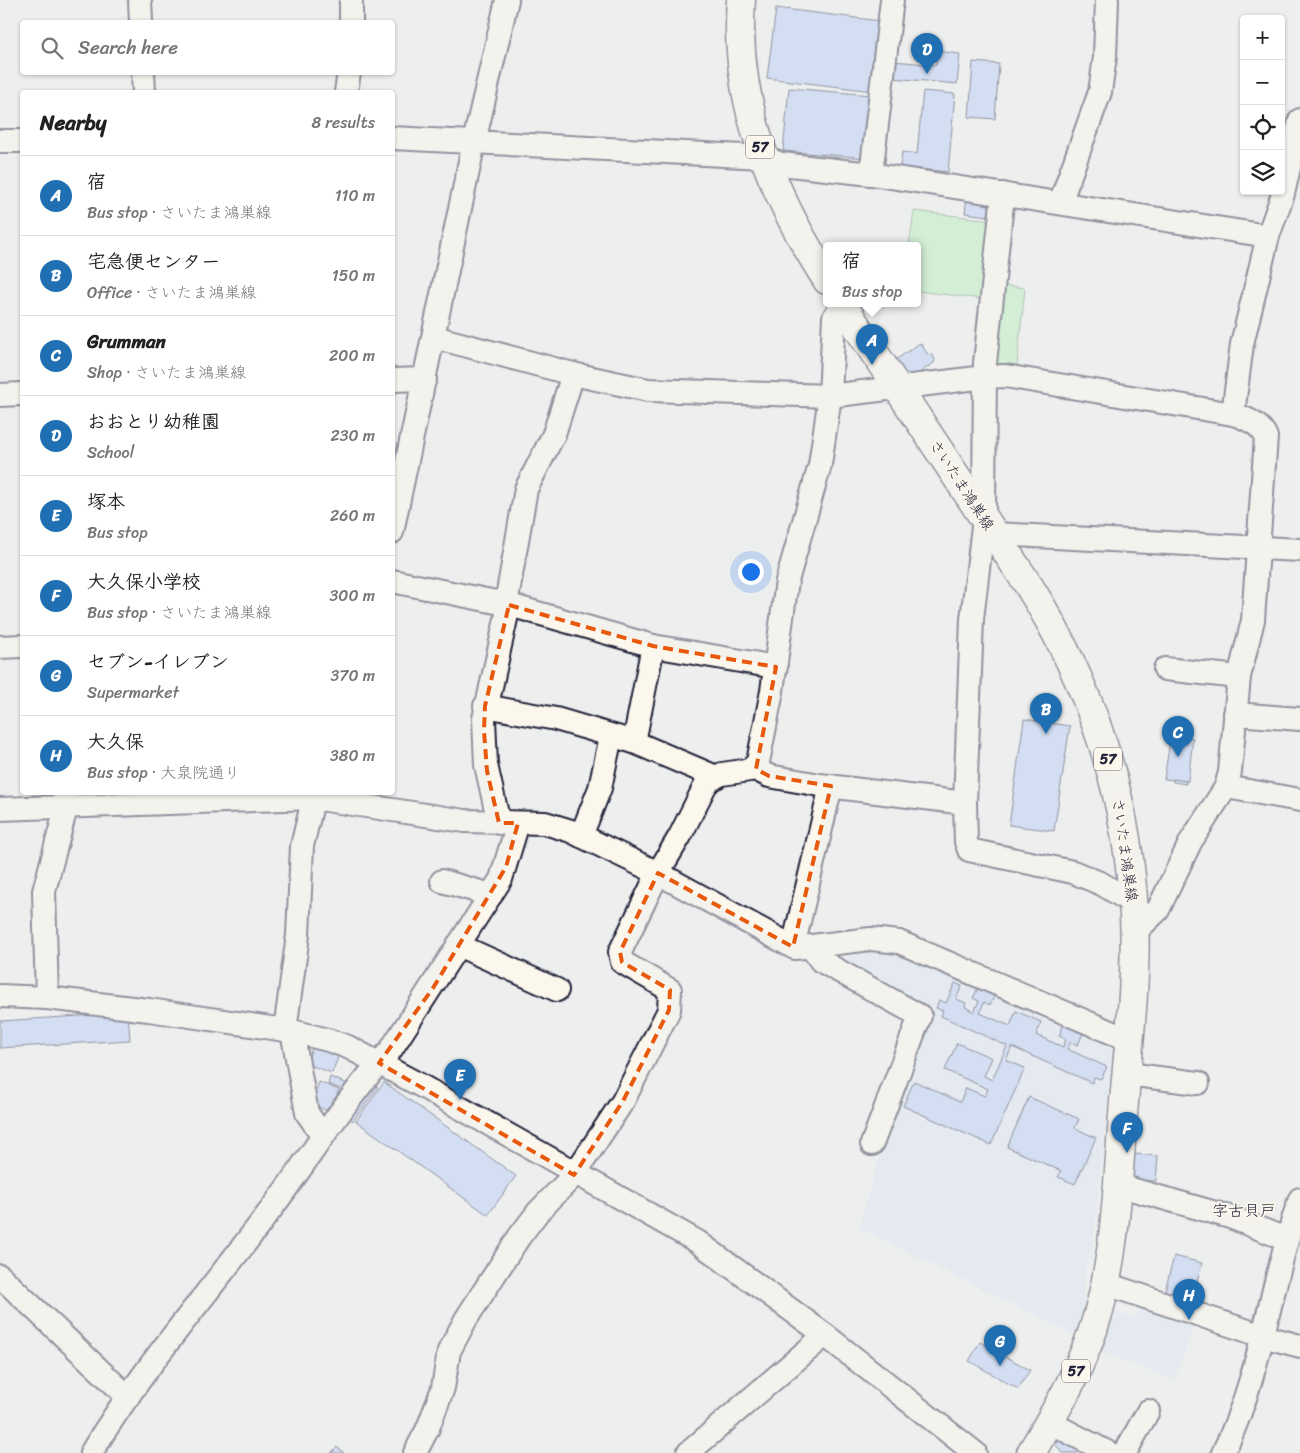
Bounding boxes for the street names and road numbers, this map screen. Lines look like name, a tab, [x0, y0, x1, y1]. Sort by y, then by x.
road number: 57	[746, 136, 774, 158]
street label: さいたま鴻巣線	[923, 434, 1001, 536]
road number: 57	[1094, 748, 1122, 771]
street label: さいたま鴻巣線	[1105, 796, 1145, 904]
road number: 57	[1062, 1360, 1090, 1382]

